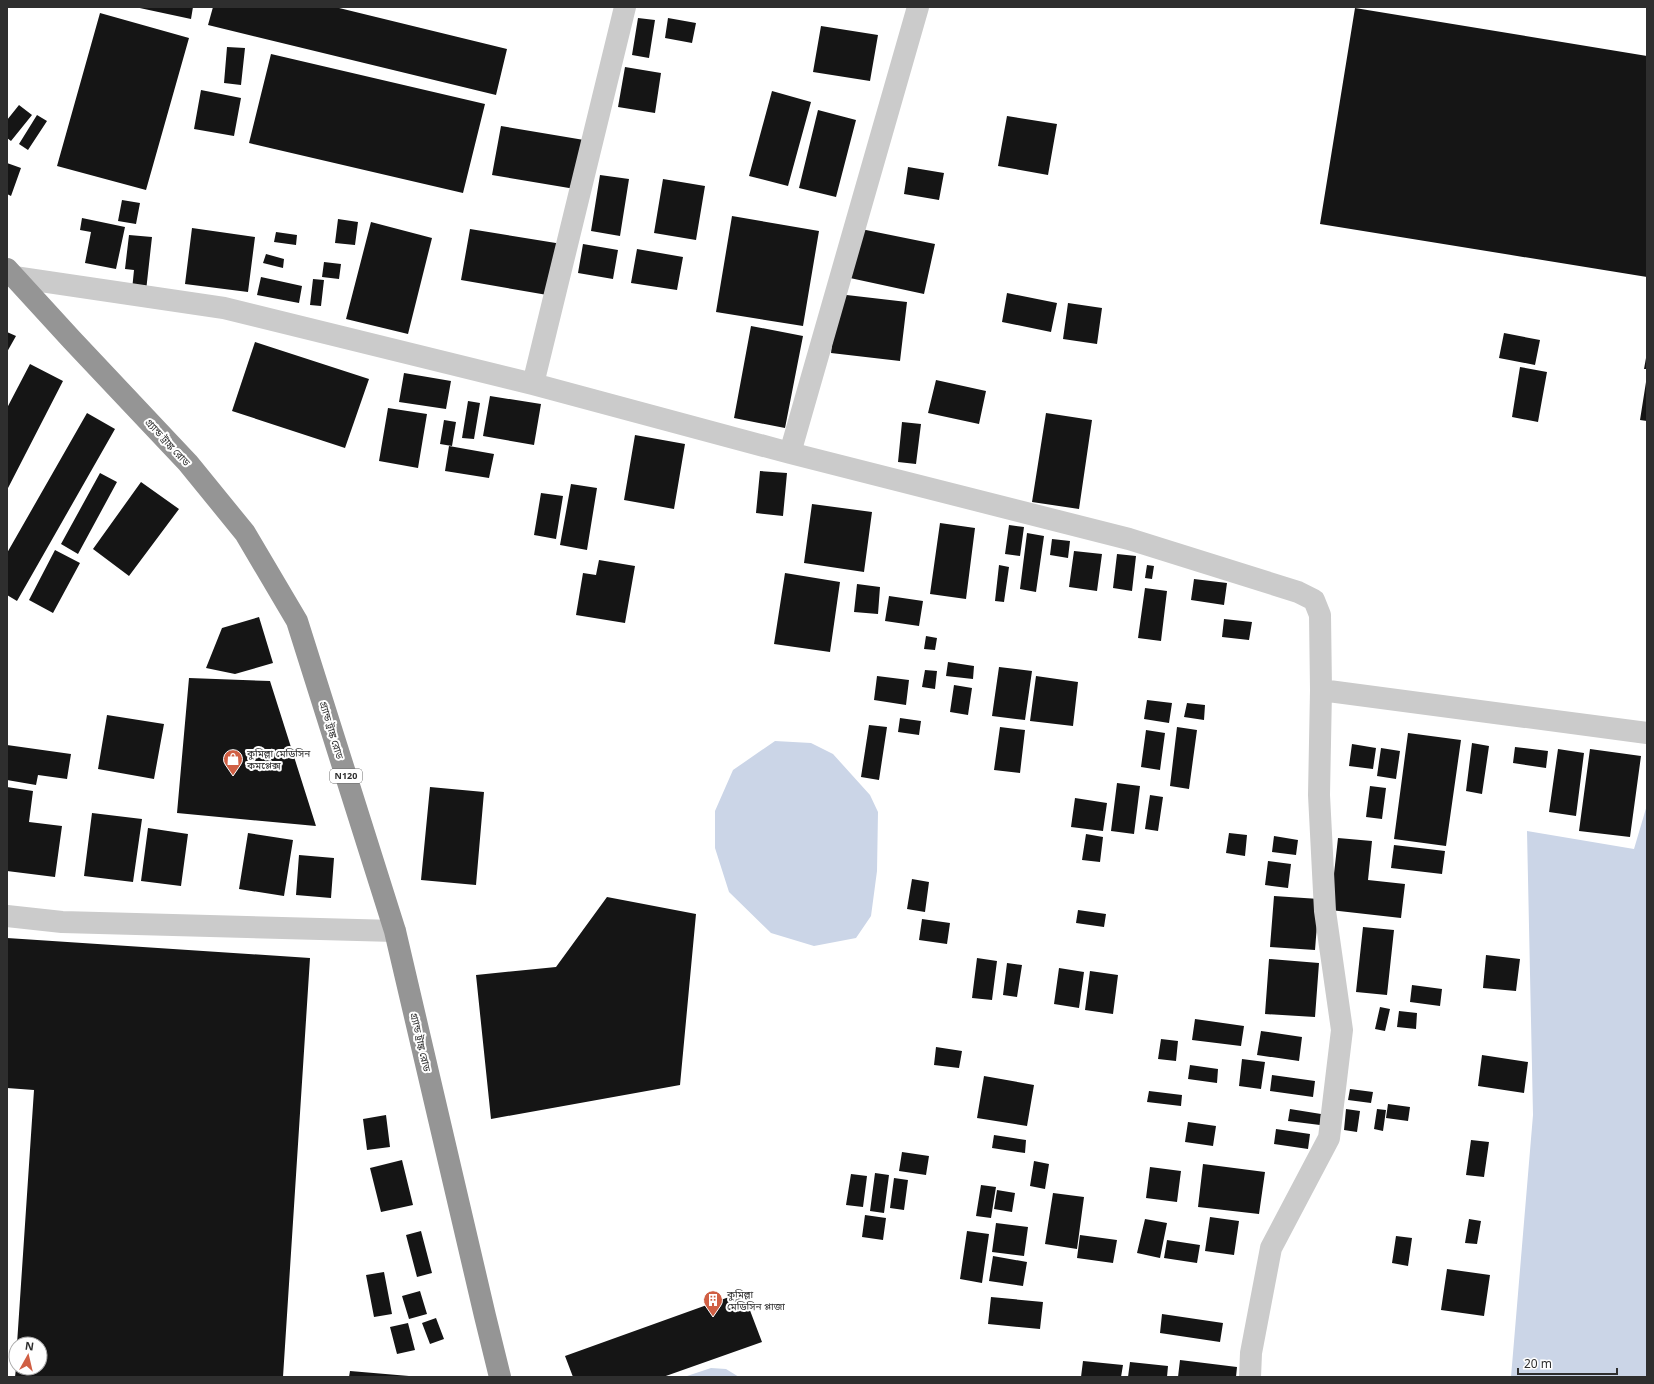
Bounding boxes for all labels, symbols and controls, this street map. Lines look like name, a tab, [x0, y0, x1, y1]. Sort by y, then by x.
street label: গ্র্যান্ড ট্রাঙ্ক রোড	[142, 415, 194, 469]
street label: গ্র্যান্ড ট্রাঙ্ক রোড	[317, 699, 348, 762]
place label: কুমিল্লা মেডিসিন কমপ্লেক্স	[246, 746, 311, 772]
shop icon: কুমিল্লা মেডিসিন কমপ্লেক্স	[222, 748, 244, 776]
road number: N120	[330, 769, 362, 783]
street label: গ্র্যান্ড ট্রাঙ্ক রোড	[407, 1011, 435, 1074]
place label: কুমিল্লা মেডিসিন প্লাজা	[726, 1287, 785, 1313]
building icon: কুমিল্লা মেডিসিন প্লাজা	[702, 1289, 724, 1317]
north arrow	[8, 1336, 48, 1376]
text: N	[24, 1338, 35, 1354]
scale bar	[1518, 1350, 1617, 1376]
text: 20 m	[1524, 1355, 1552, 1372]

